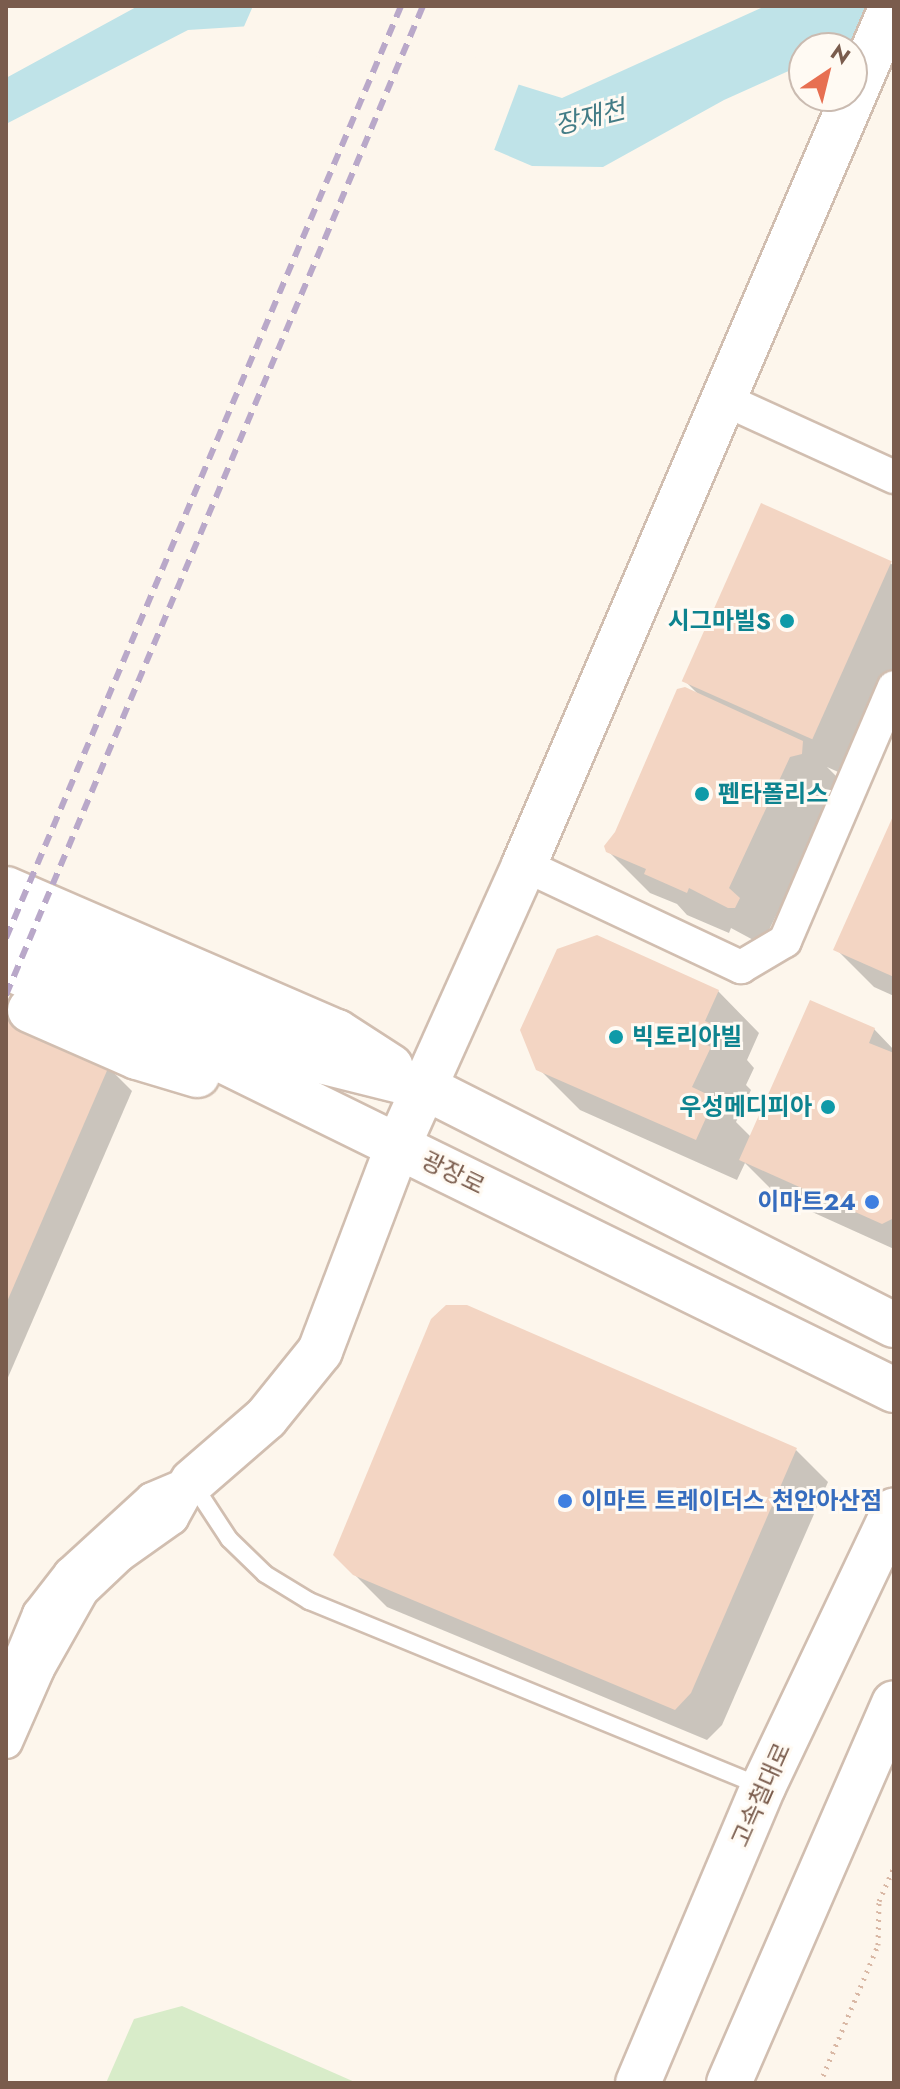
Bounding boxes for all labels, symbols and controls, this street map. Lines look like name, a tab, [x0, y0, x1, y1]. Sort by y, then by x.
north arrow	[788, 32, 868, 112]
text: N	[824, 36, 857, 72]
water label: 장재천	[551, 94, 629, 142]
place label: 시그마빌S	[668, 607, 771, 635]
marker: 시그마빌S	[778, 612, 796, 630]
place label: 펜타폴리스	[718, 780, 828, 808]
marker: 펜타폴리스	[693, 785, 711, 803]
place label: 빅토리아빌	[632, 1023, 742, 1051]
marker: 빅토리아빌	[607, 1028, 625, 1046]
place label: 우성메디피아	[680, 1093, 812, 1121]
marker: 우성메디피아	[819, 1098, 837, 1116]
street label: 광장로	[417, 1146, 489, 1200]
place label: 이마트24	[757, 1188, 856, 1216]
marker: 이마트24	[863, 1193, 881, 1211]
place label: 이마트 트레이더스 천안아산점	[581, 1487, 882, 1515]
marker: 이마트 트레이더스 천안아산점	[556, 1492, 574, 1510]
street label: 고속철대로	[725, 1739, 797, 1851]

